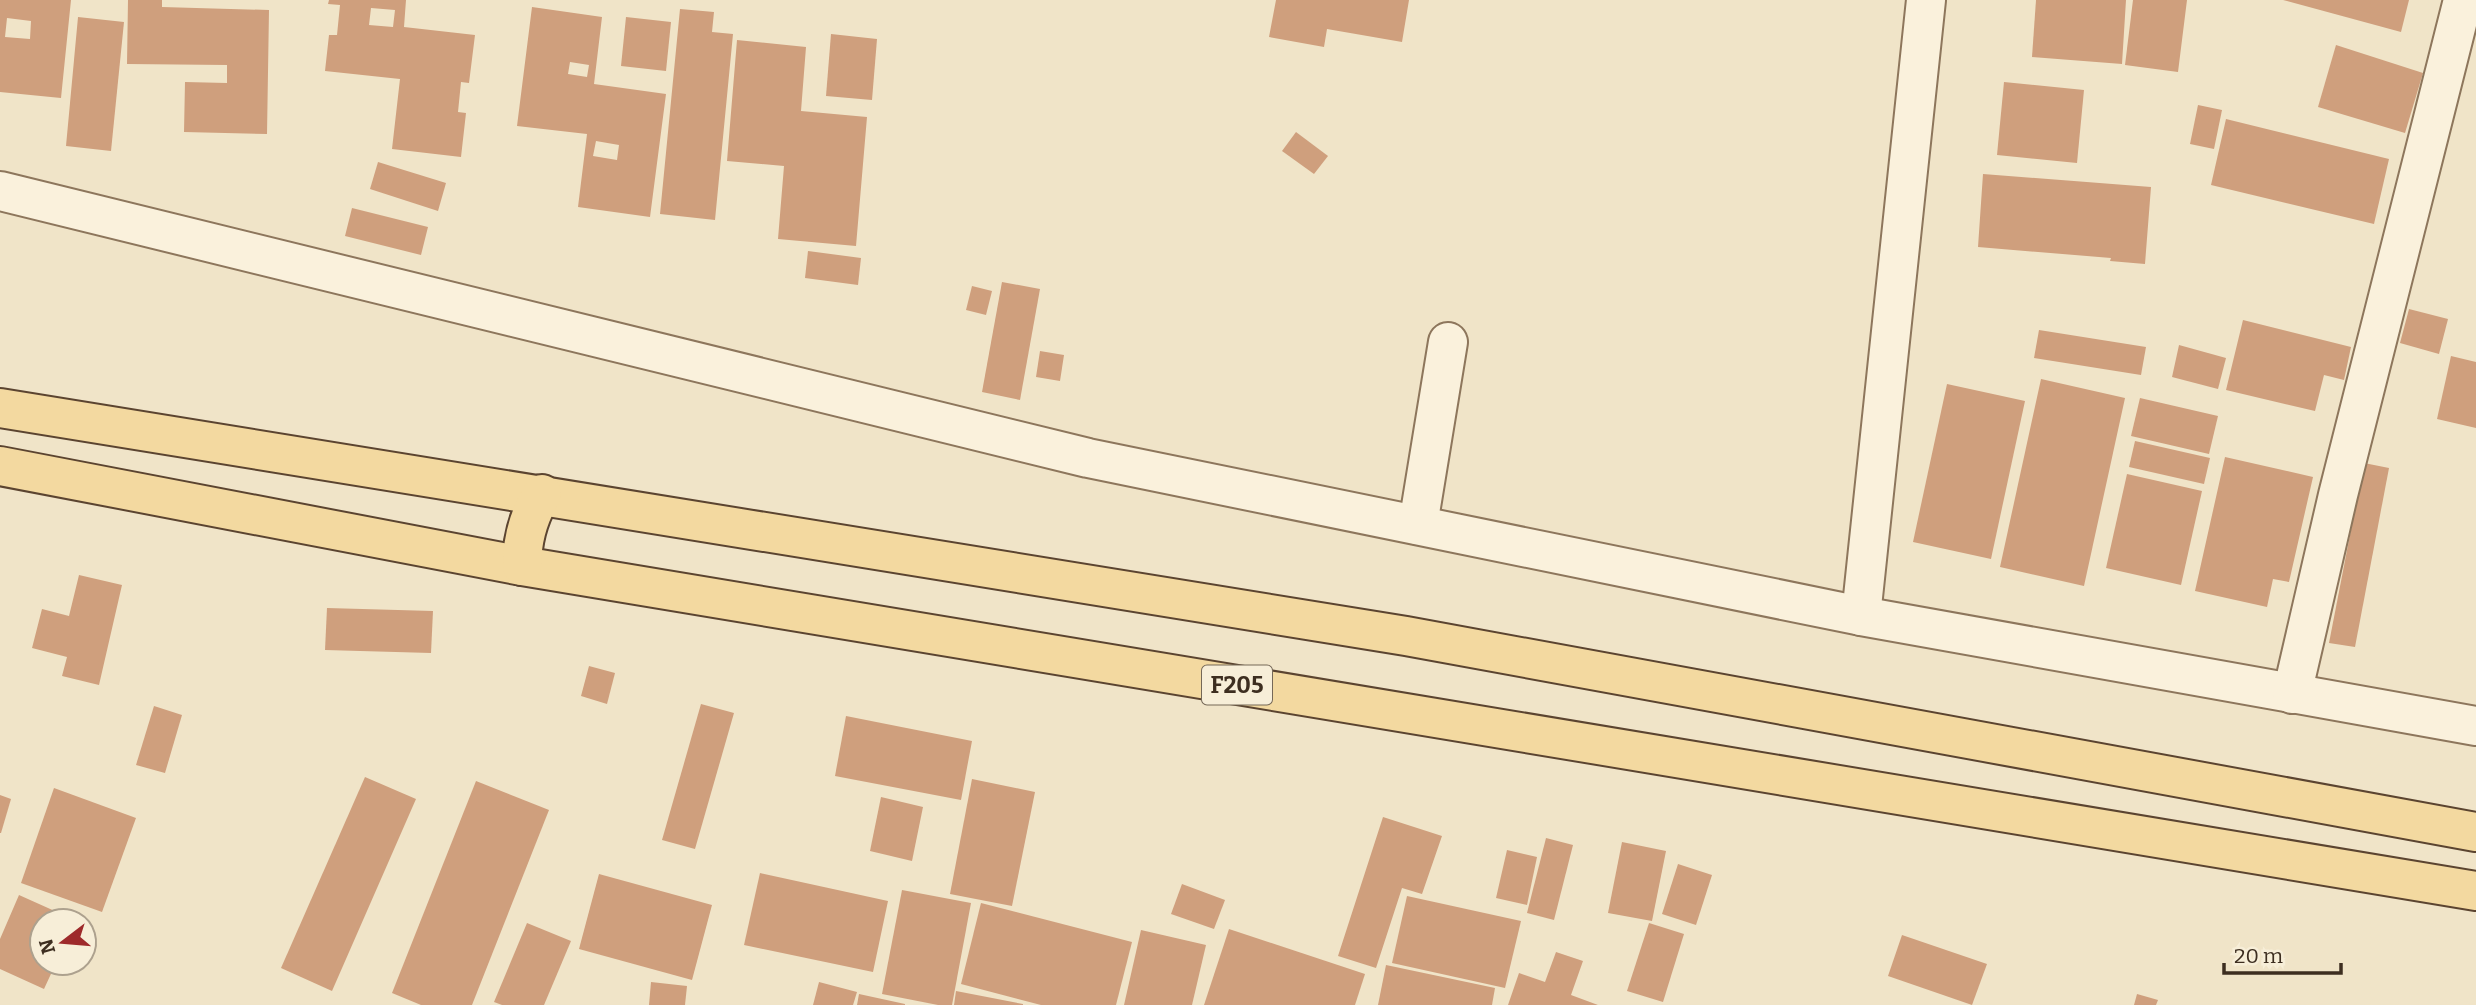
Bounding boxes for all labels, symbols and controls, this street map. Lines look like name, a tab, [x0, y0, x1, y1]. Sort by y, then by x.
road number: F205	[1202, 666, 1272, 705]
north arrow	[28, 907, 98, 977]
scale bar	[2224, 932, 2341, 976]
text: N	[34, 936, 60, 957]
text: 20 m	[2234, 943, 2283, 969]

